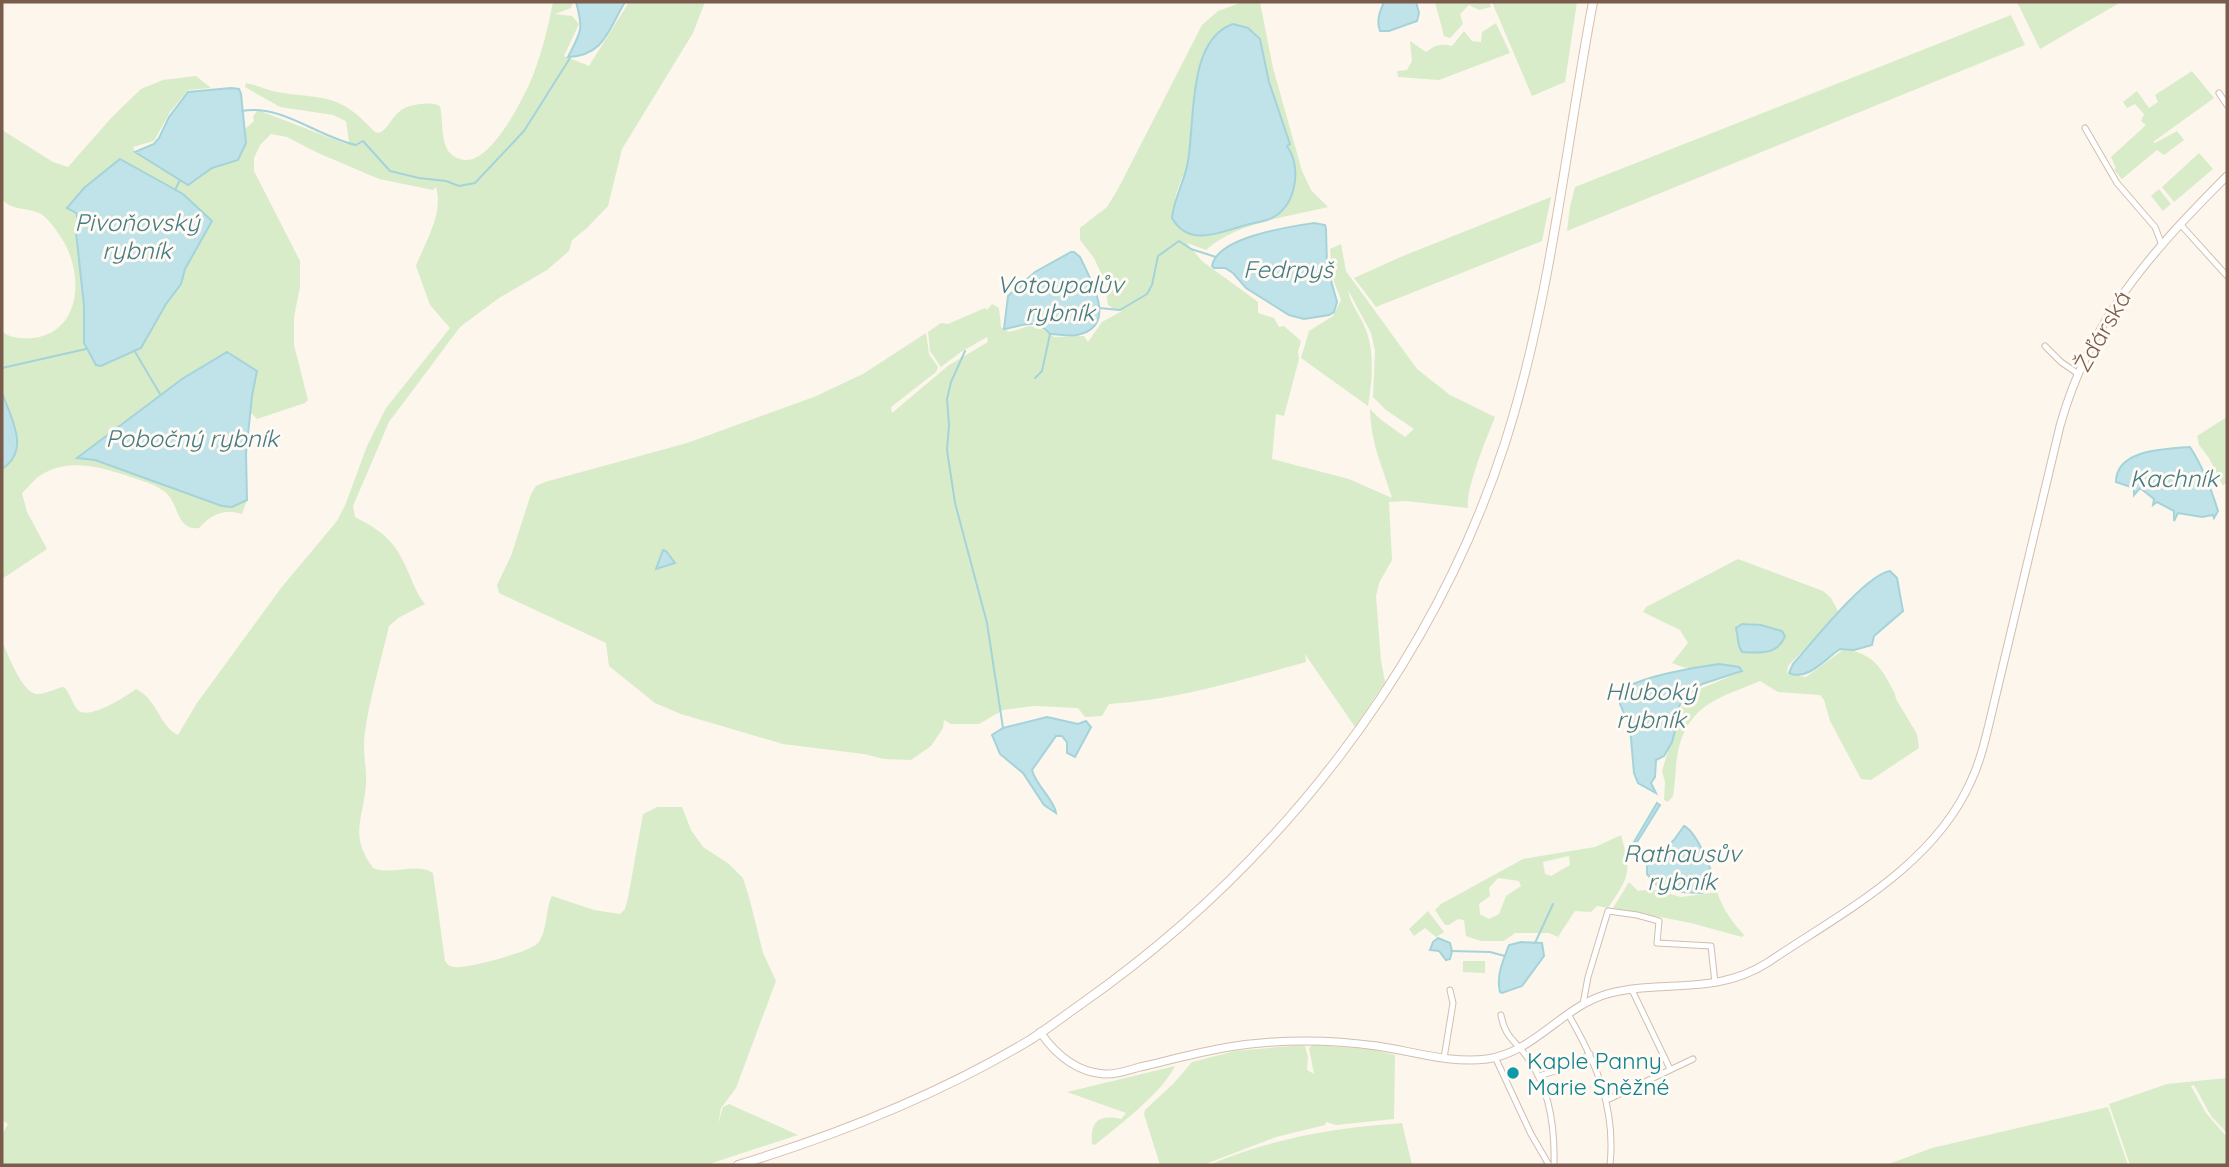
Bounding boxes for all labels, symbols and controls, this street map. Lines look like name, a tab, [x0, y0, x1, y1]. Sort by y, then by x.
water label: Pivoňovský rybník	[74, 207, 201, 265]
water label: Fedrpyš	[1243, 254, 1335, 284]
water label: Votoupalův rybník	[997, 269, 1126, 327]
street label: Žďárská	[2067, 285, 2137, 377]
water label: Pobočný rybník	[105, 423, 281, 453]
water label: Kachník	[2130, 463, 2220, 493]
water label: Hluboký rybník	[1605, 676, 1698, 734]
water label: Rathausův rybník	[1623, 838, 1743, 896]
place label: Kaple Panny Marie Sněžné	[1527, 1046, 1670, 1101]
marker: Kaple Panny Marie Sněžné	[1505, 1065, 1521, 1081]

